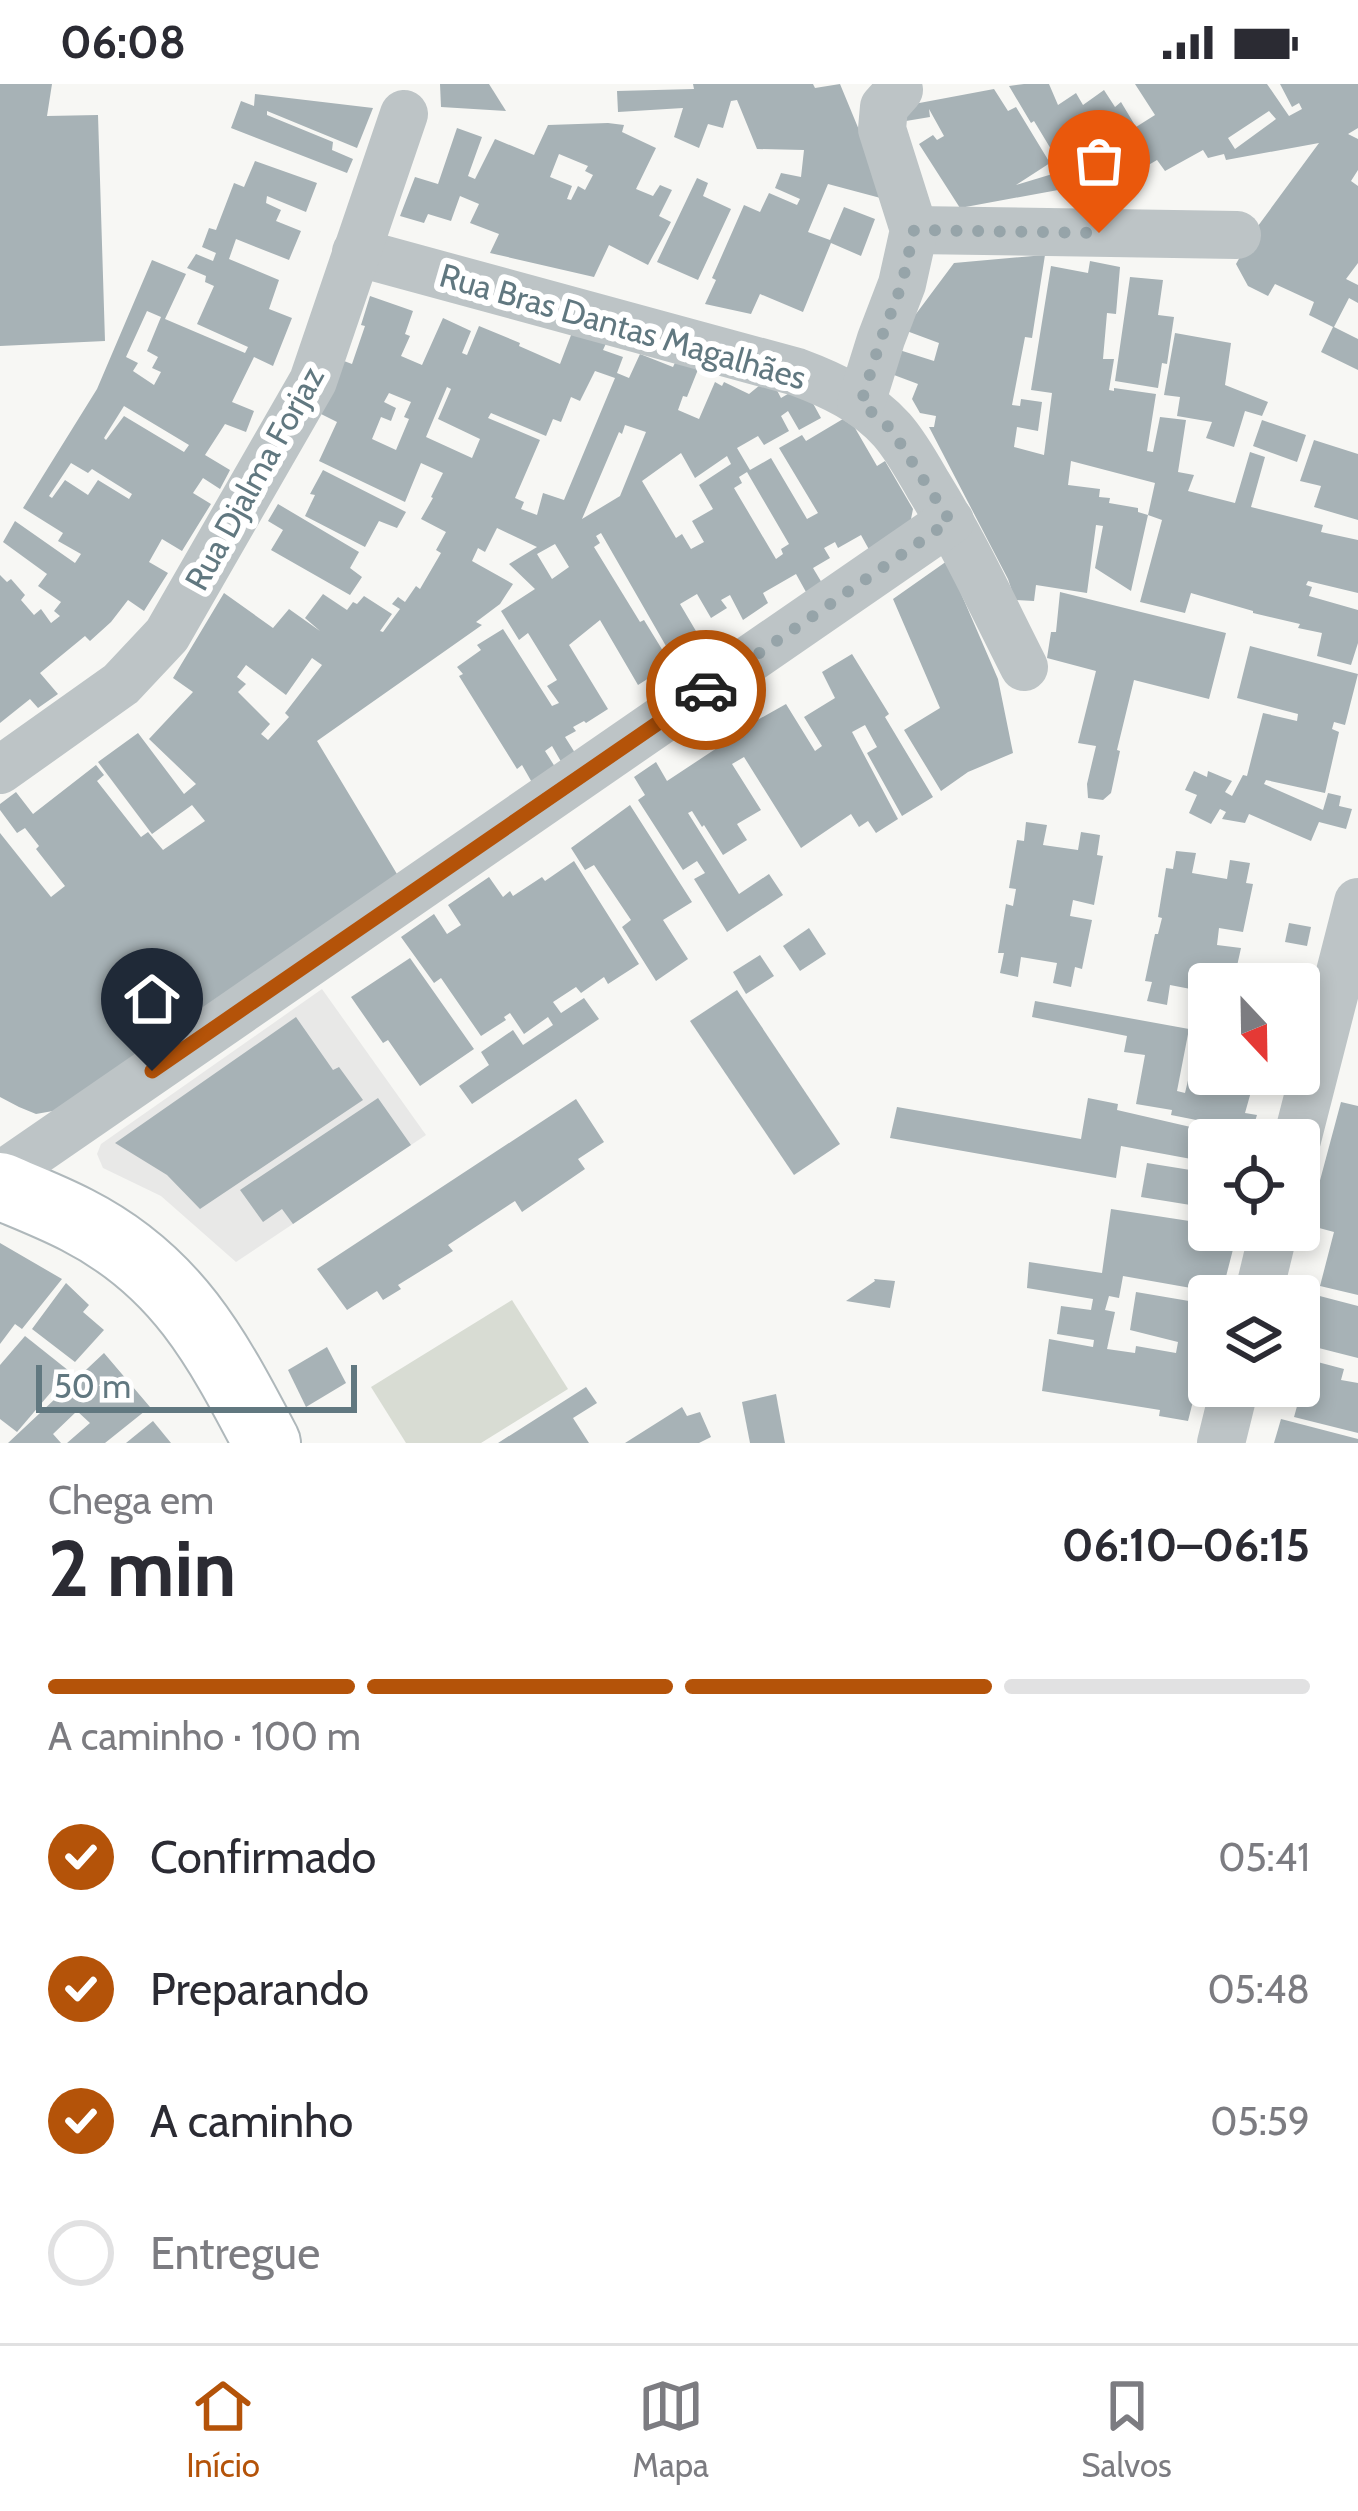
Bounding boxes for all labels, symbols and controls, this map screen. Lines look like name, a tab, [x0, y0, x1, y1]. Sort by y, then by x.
text: 06:08	[60, 15, 186, 69]
pin	[1048, 110, 1150, 233]
icon: bag	[1066, 128, 1132, 194]
street label: Rua Bras Dantas Magalhães	[435, 255, 811, 397]
street label: Rua Djalma Forjaz	[176, 359, 332, 597]
courier	[646, 630, 766, 750]
icon: car	[673, 657, 739, 723]
pin	[101, 948, 203, 1071]
north arrow	[1188, 963, 1320, 1095]
map controls	[1188, 963, 1320, 1407]
icon: home	[119, 966, 185, 1032]
button: locate	[1188, 1119, 1320, 1251]
button: layers	[1188, 1275, 1320, 1407]
scale bar	[36, 1359, 357, 1412]
text: 50 m	[54, 1366, 131, 1406]
text: Chega em	[48, 1476, 214, 1524]
text: 06:10–06:15	[1062, 1518, 1310, 1572]
text: 2 min	[48, 1521, 236, 1616]
text: A caminho · 100 m	[48, 1712, 361, 1760]
icon: check	[48, 1824, 114, 1890]
text: Confirmado	[150, 1830, 376, 1884]
text: 05:41	[1218, 1833, 1310, 1881]
icon: check	[48, 1956, 114, 2022]
text: Preparando	[150, 1962, 369, 2016]
text: 05:48	[1207, 1965, 1310, 2013]
icon: check	[48, 2088, 114, 2154]
text: A caminho	[150, 2094, 353, 2148]
text: 05:59	[1210, 2097, 1310, 2145]
text: Entregue	[150, 2226, 320, 2280]
tab: Início	[186, 2373, 260, 2485]
tab: Mapa	[632, 2373, 709, 2485]
tab: Salvos	[1081, 2373, 1172, 2485]

